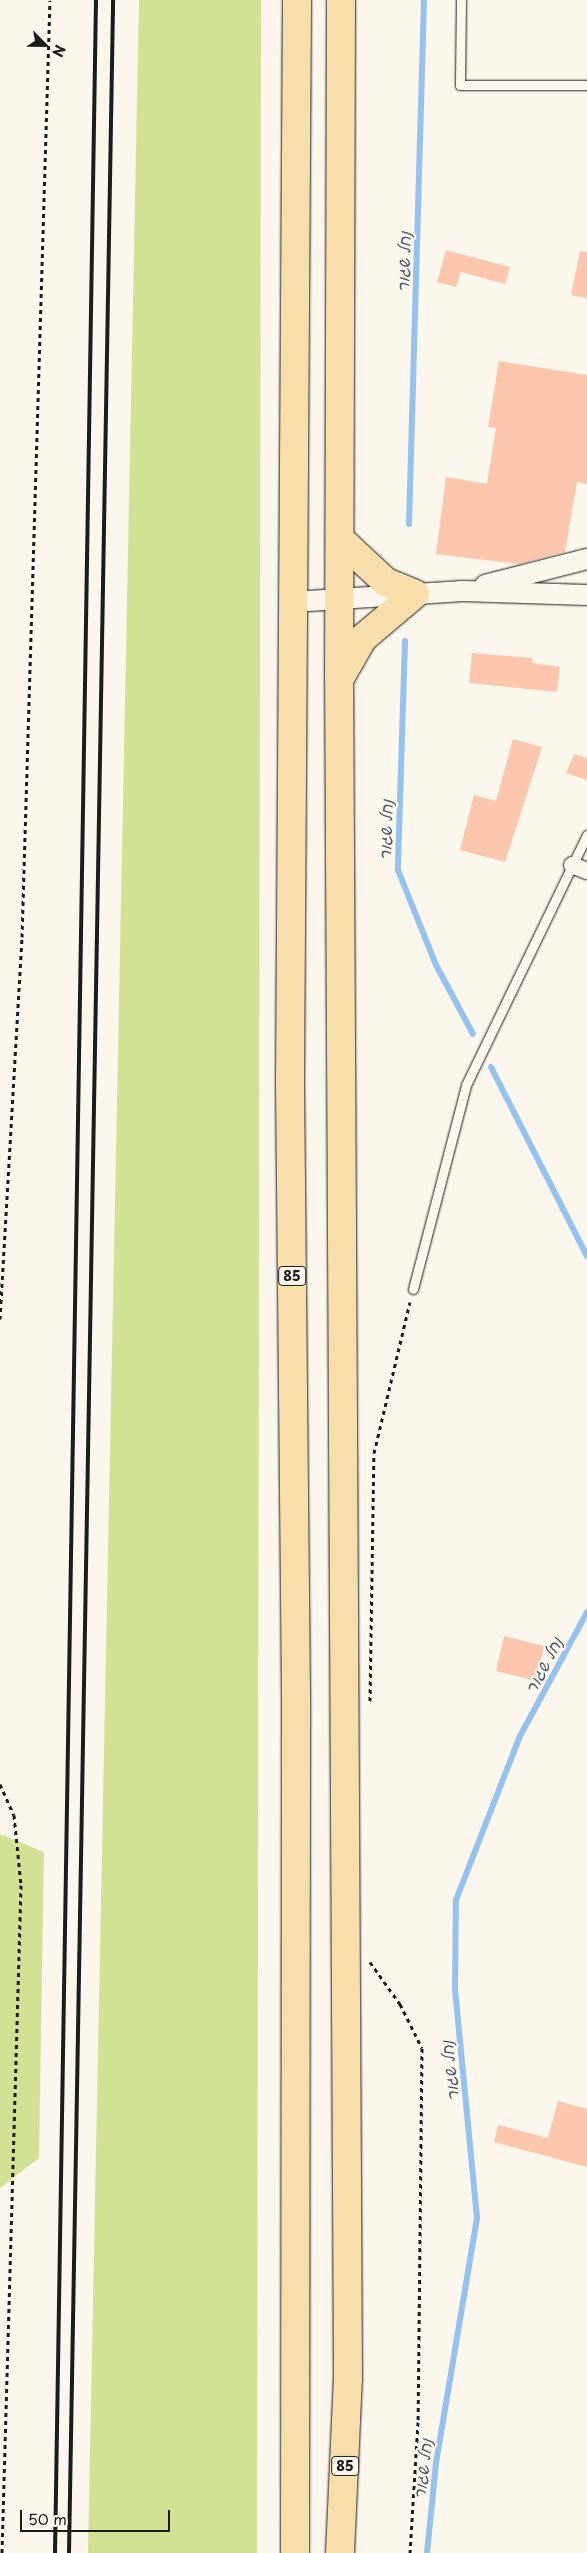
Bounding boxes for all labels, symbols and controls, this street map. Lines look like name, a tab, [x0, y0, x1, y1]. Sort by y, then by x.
north arrow	[20, 20, 70, 70]
text: N	[47, 42, 71, 60]
water label: נחל שגור	[392, 231, 414, 293]
water label: נחל שגור	[374, 799, 396, 861]
road number: 85	[277, 1264, 307, 1288]
water label: נחל שגור	[520, 1634, 566, 1696]
water label: נחל שגור	[436, 2040, 462, 2102]
water label: נחל שגור	[409, 2438, 435, 2500]
road number: 85	[330, 2454, 360, 2478]
scale bar	[22, 2500, 172, 2532]
text: 50 m	[28, 2507, 67, 2530]

